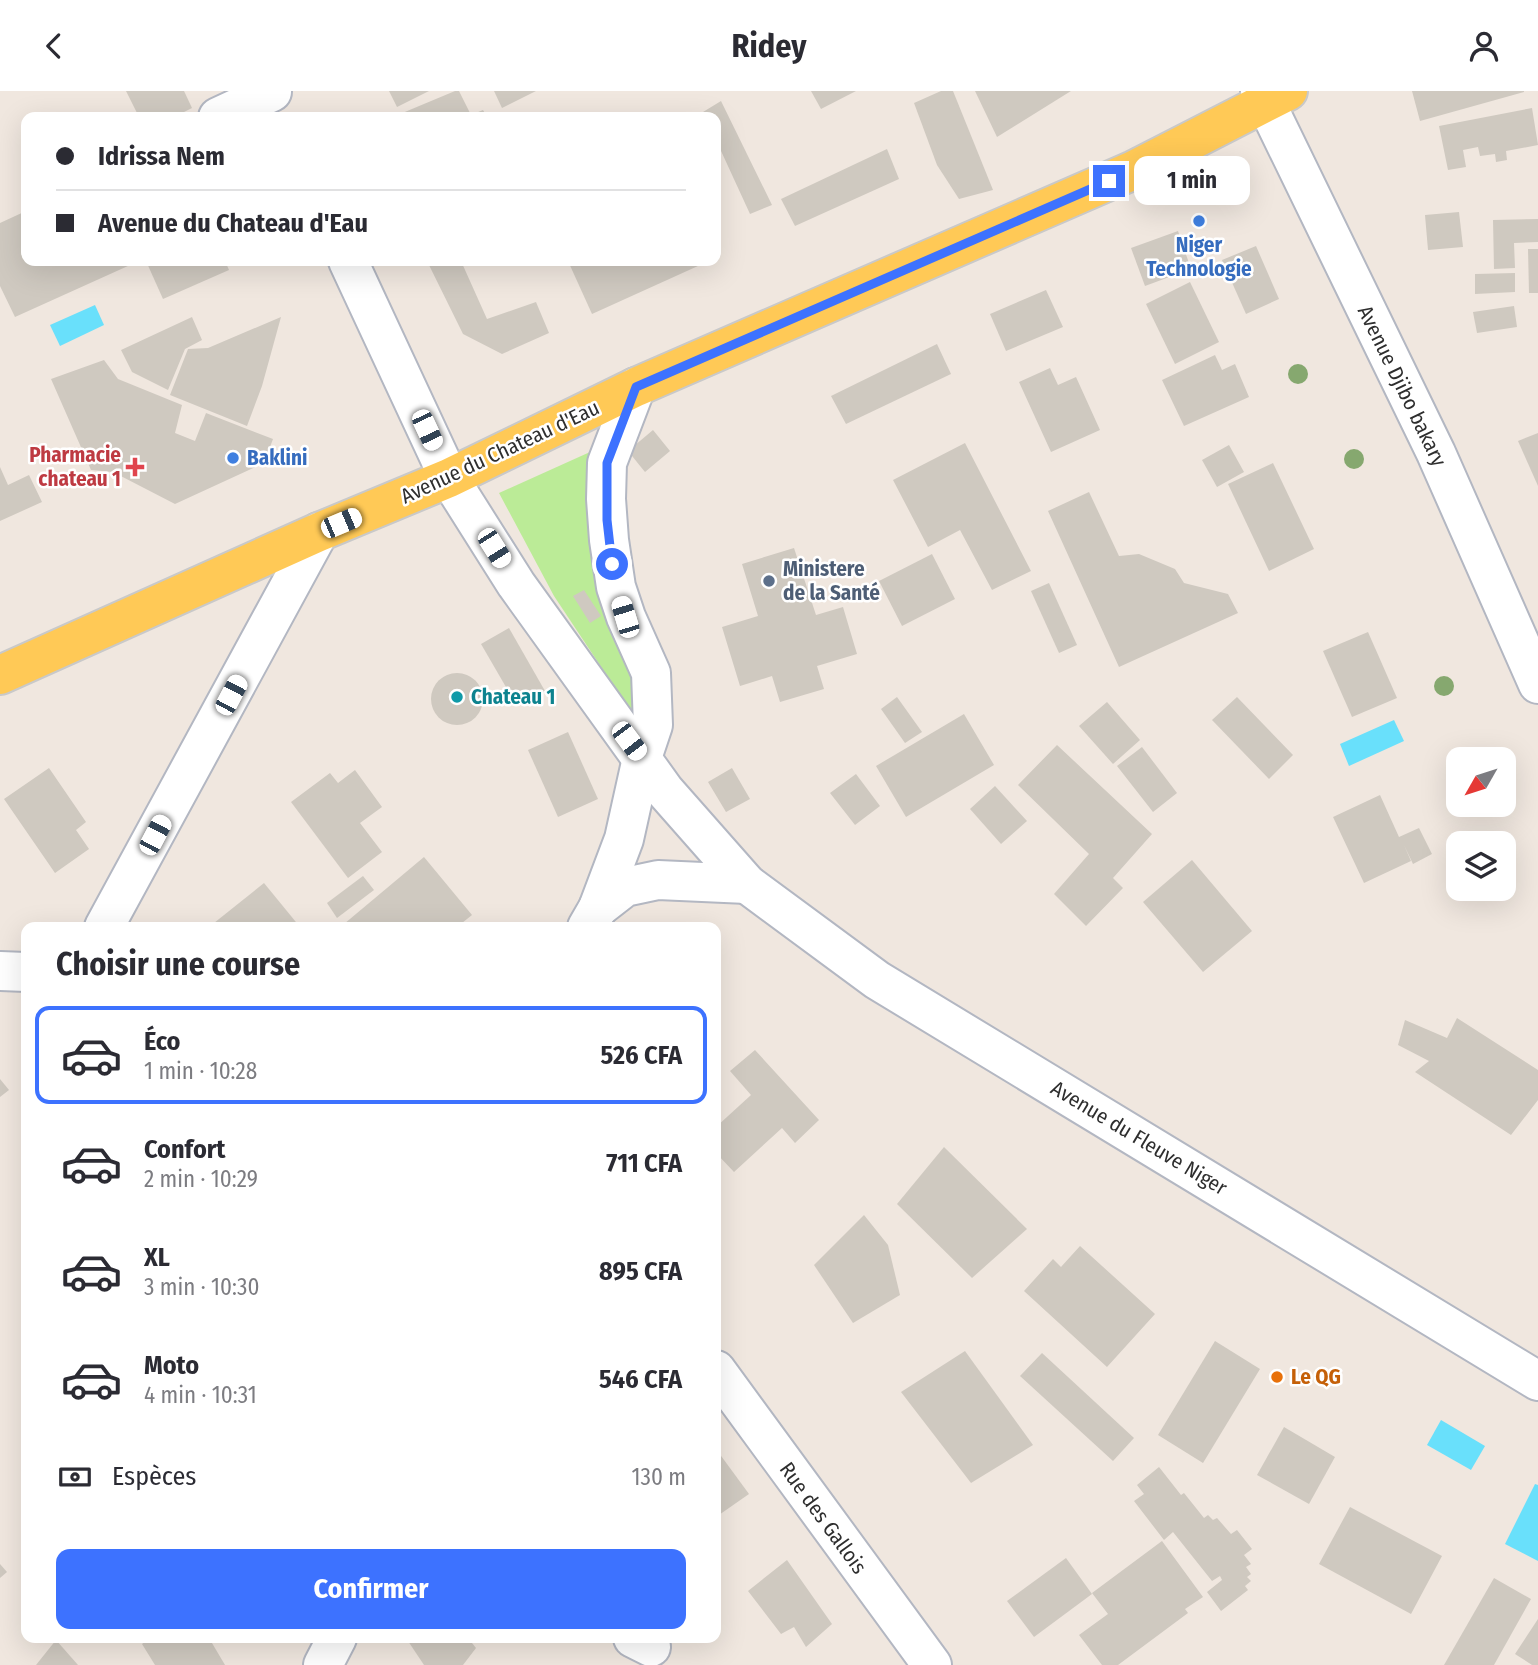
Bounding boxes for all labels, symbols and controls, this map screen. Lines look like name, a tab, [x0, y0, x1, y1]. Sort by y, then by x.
icon: back	[35, 27, 73, 65]
text: Ridey	[732, 27, 806, 65]
icon: person	[1465, 27, 1503, 65]
text: Idrissa Nem	[98, 141, 225, 172]
callout: 1 min	[1134, 157, 1249, 205]
route end	[1093, 165, 1125, 197]
text: 1 min	[1167, 166, 1217, 194]
text: Avenue du Chateau d'Eau	[98, 208, 368, 239]
marker: Niger Technologie	[1191, 213, 1207, 229]
place label: Niger Technologie	[1146, 232, 1252, 282]
street label: Avenue Djibo bakary	[1352, 301, 1452, 471]
street label: Avenue du Chateau d'Eau	[396, 395, 604, 509]
car	[409, 407, 446, 453]
place label: Pharmacie chateau 1	[29, 442, 121, 492]
place label: Baklini	[247, 445, 307, 471]
marker: Baklini	[225, 450, 241, 466]
marker: Pharmacie chateau 1	[127, 459, 143, 475]
car	[318, 505, 365, 541]
car	[474, 525, 515, 571]
route start	[596, 548, 628, 580]
place label: Ministere de la Santé	[783, 556, 880, 606]
marker: Ministere de la Santé	[761, 573, 777, 589]
car	[609, 594, 642, 640]
car	[212, 672, 251, 718]
place label: Chateau 1	[471, 684, 555, 710]
marker: Chateau 1	[449, 689, 465, 705]
car	[608, 718, 651, 764]
north arrow	[1446, 747, 1516, 817]
map controls	[1446, 747, 1516, 901]
car	[136, 812, 175, 858]
button: layers	[1446, 831, 1516, 901]
text: Choisir une course	[56, 945, 300, 983]
icon: car	[60, 1024, 123, 1087]
text: Éco	[144, 1026, 181, 1057]
text: 526 CFA	[601, 1040, 682, 1071]
text: 1 min · 10:28	[144, 1057, 257, 1085]
street label: Avenue du Fleuve Niger	[1046, 1075, 1232, 1201]
icon: car	[60, 1132, 123, 1195]
text: Confort	[144, 1134, 225, 1165]
text: 711 CFA	[606, 1148, 682, 1179]
text: 2 min · 10:29	[144, 1165, 258, 1193]
icon: car	[60, 1240, 123, 1303]
text: XL	[144, 1242, 170, 1273]
text: 895 CFA	[599, 1256, 682, 1287]
text: 3 min · 10:30	[144, 1273, 259, 1301]
icon: car	[60, 1348, 123, 1411]
text: Moto	[144, 1350, 199, 1381]
text: 546 CFA	[599, 1364, 682, 1395]
place label: Le QG	[1291, 1364, 1341, 1390]
marker: Le QG	[1269, 1369, 1285, 1385]
text: 4 min · 10:31	[144, 1381, 257, 1409]
street label: Rue des Gallois	[774, 1457, 872, 1579]
icon: cash	[56, 1458, 94, 1496]
text: Espèces	[112, 1461, 196, 1492]
text: 130 m	[632, 1463, 686, 1491]
button: Confirmer	[56, 1549, 686, 1629]

